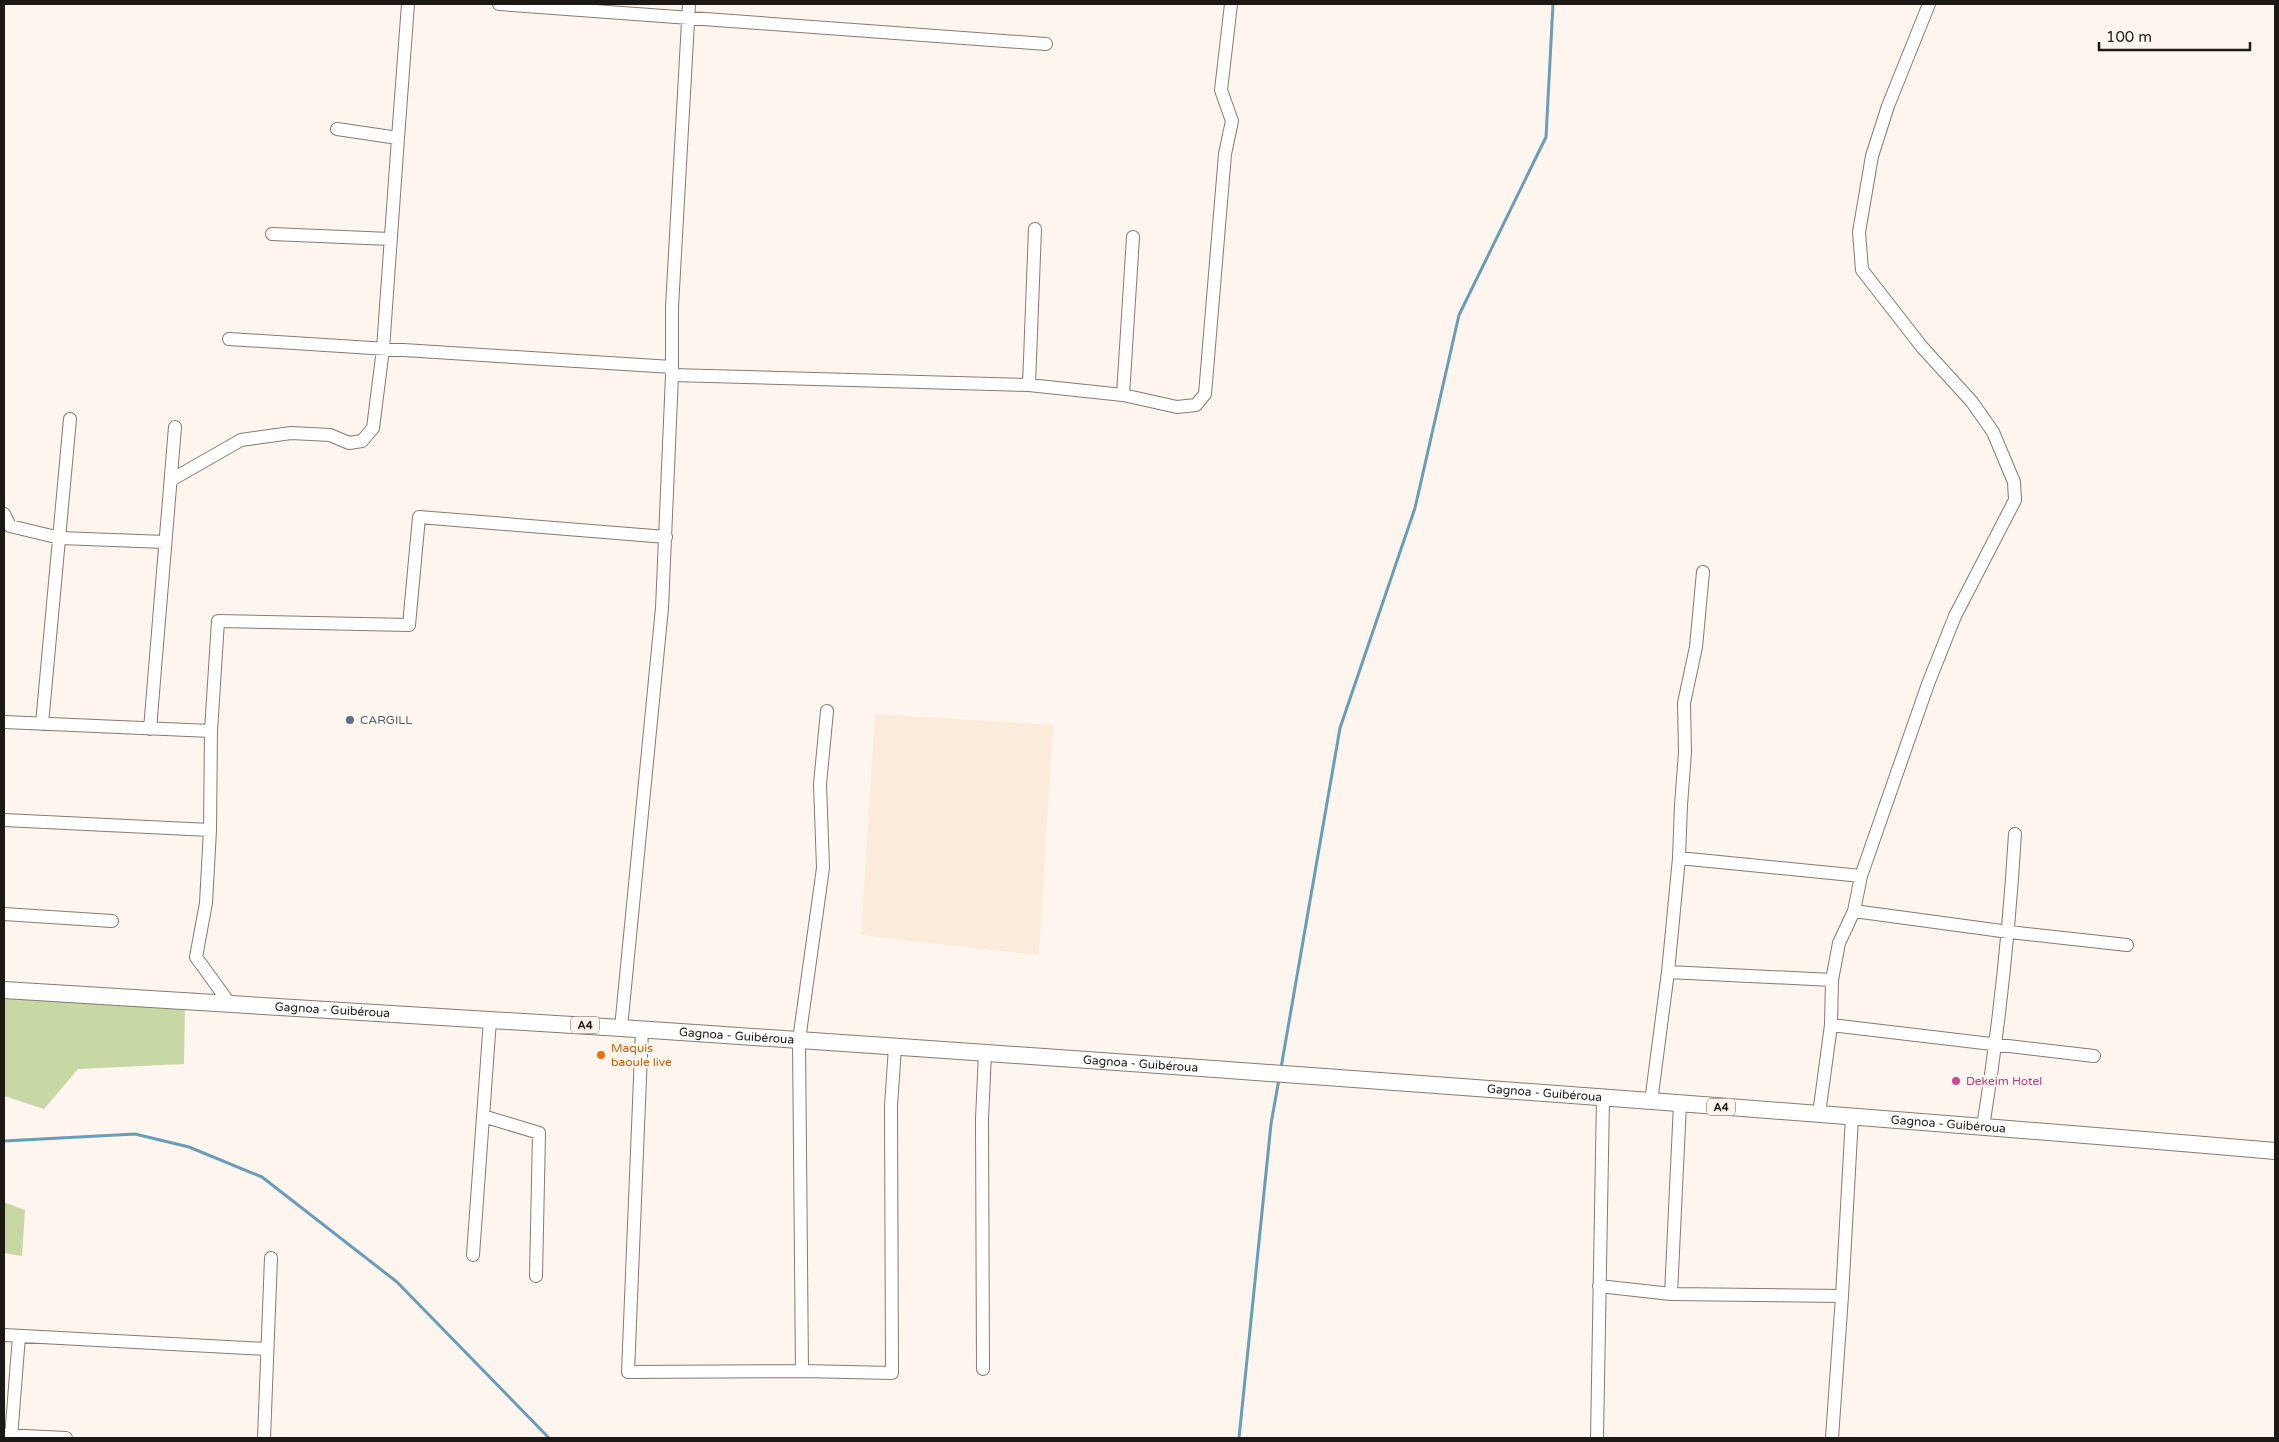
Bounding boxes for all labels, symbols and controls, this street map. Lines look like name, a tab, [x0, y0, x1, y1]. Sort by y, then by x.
scale bar	[2099, 20, 2250, 52]
text: 100 m	[2106, 28, 2152, 46]
place label: CARGILL	[360, 713, 412, 727]
marker: CARGILL	[344, 714, 356, 726]
street label: Gagnoa - Guibéroua	[274, 999, 390, 1020]
road number: A4	[571, 1016, 599, 1034]
street label: Gagnoa - Guibéroua	[678, 1025, 795, 1047]
place label: Maquis baoule live	[611, 1041, 672, 1069]
marker: Maquis baoule live	[595, 1049, 607, 1061]
street label: Gagnoa - Guibéroua	[1082, 1053, 1199, 1075]
place label: Dekeim Hotel	[1966, 1074, 2042, 1088]
marker: Dekeim Hotel	[1950, 1075, 1962, 1087]
street label: Gagnoa - Guibéroua	[1486, 1082, 1603, 1104]
road number: A4	[1707, 1098, 1735, 1116]
street label: Gagnoa - Guibéroua	[1890, 1112, 2006, 1136]

